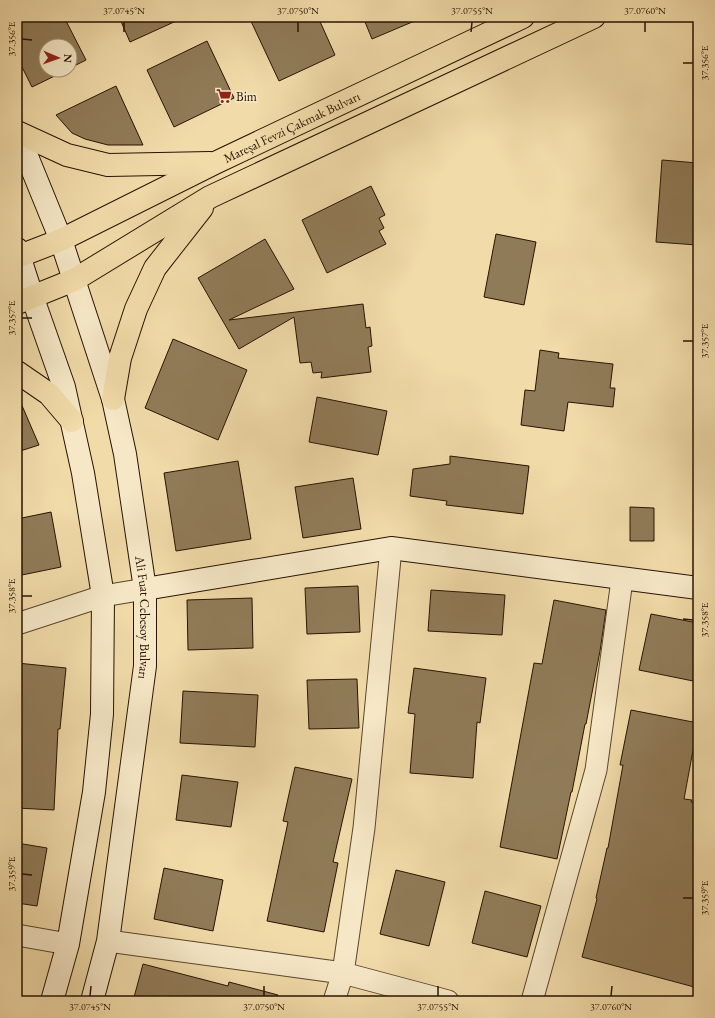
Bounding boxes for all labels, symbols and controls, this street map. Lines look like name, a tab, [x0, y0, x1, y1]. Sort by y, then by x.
text: 37.0745°N	[103, 4, 145, 17]
text: 37.0750°N	[277, 4, 319, 17]
text: 37.0755°N	[451, 4, 493, 17]
text: 37.0760°N	[624, 4, 666, 17]
text: 37.356°E	[5, 21, 18, 56]
north arrow	[38, 38, 78, 78]
text: 37.356°E	[698, 45, 711, 80]
text: N	[61, 54, 75, 63]
supermarket icon: Bim	[215, 87, 233, 105]
street label: Mareşal Fevzi Çakmak Bulvarı	[220, 87, 363, 166]
place label: Bim	[236, 88, 257, 105]
text: 37.357°E	[5, 300, 18, 335]
text: 37.357°E	[698, 323, 711, 358]
street label: Ali Fuat Cebesoy Bulvarı	[132, 554, 154, 680]
text: 37.358°E	[5, 578, 18, 613]
text: 37.358°E	[698, 602, 711, 637]
text: 37.359°E	[5, 856, 18, 891]
text: 37.359°E	[698, 880, 711, 915]
text: 37.0745°N	[69, 1000, 111, 1013]
text: 37.0750°N	[243, 1000, 285, 1013]
text: 37.0755°N	[417, 1000, 459, 1013]
text: 37.0760°N	[590, 1000, 632, 1013]

